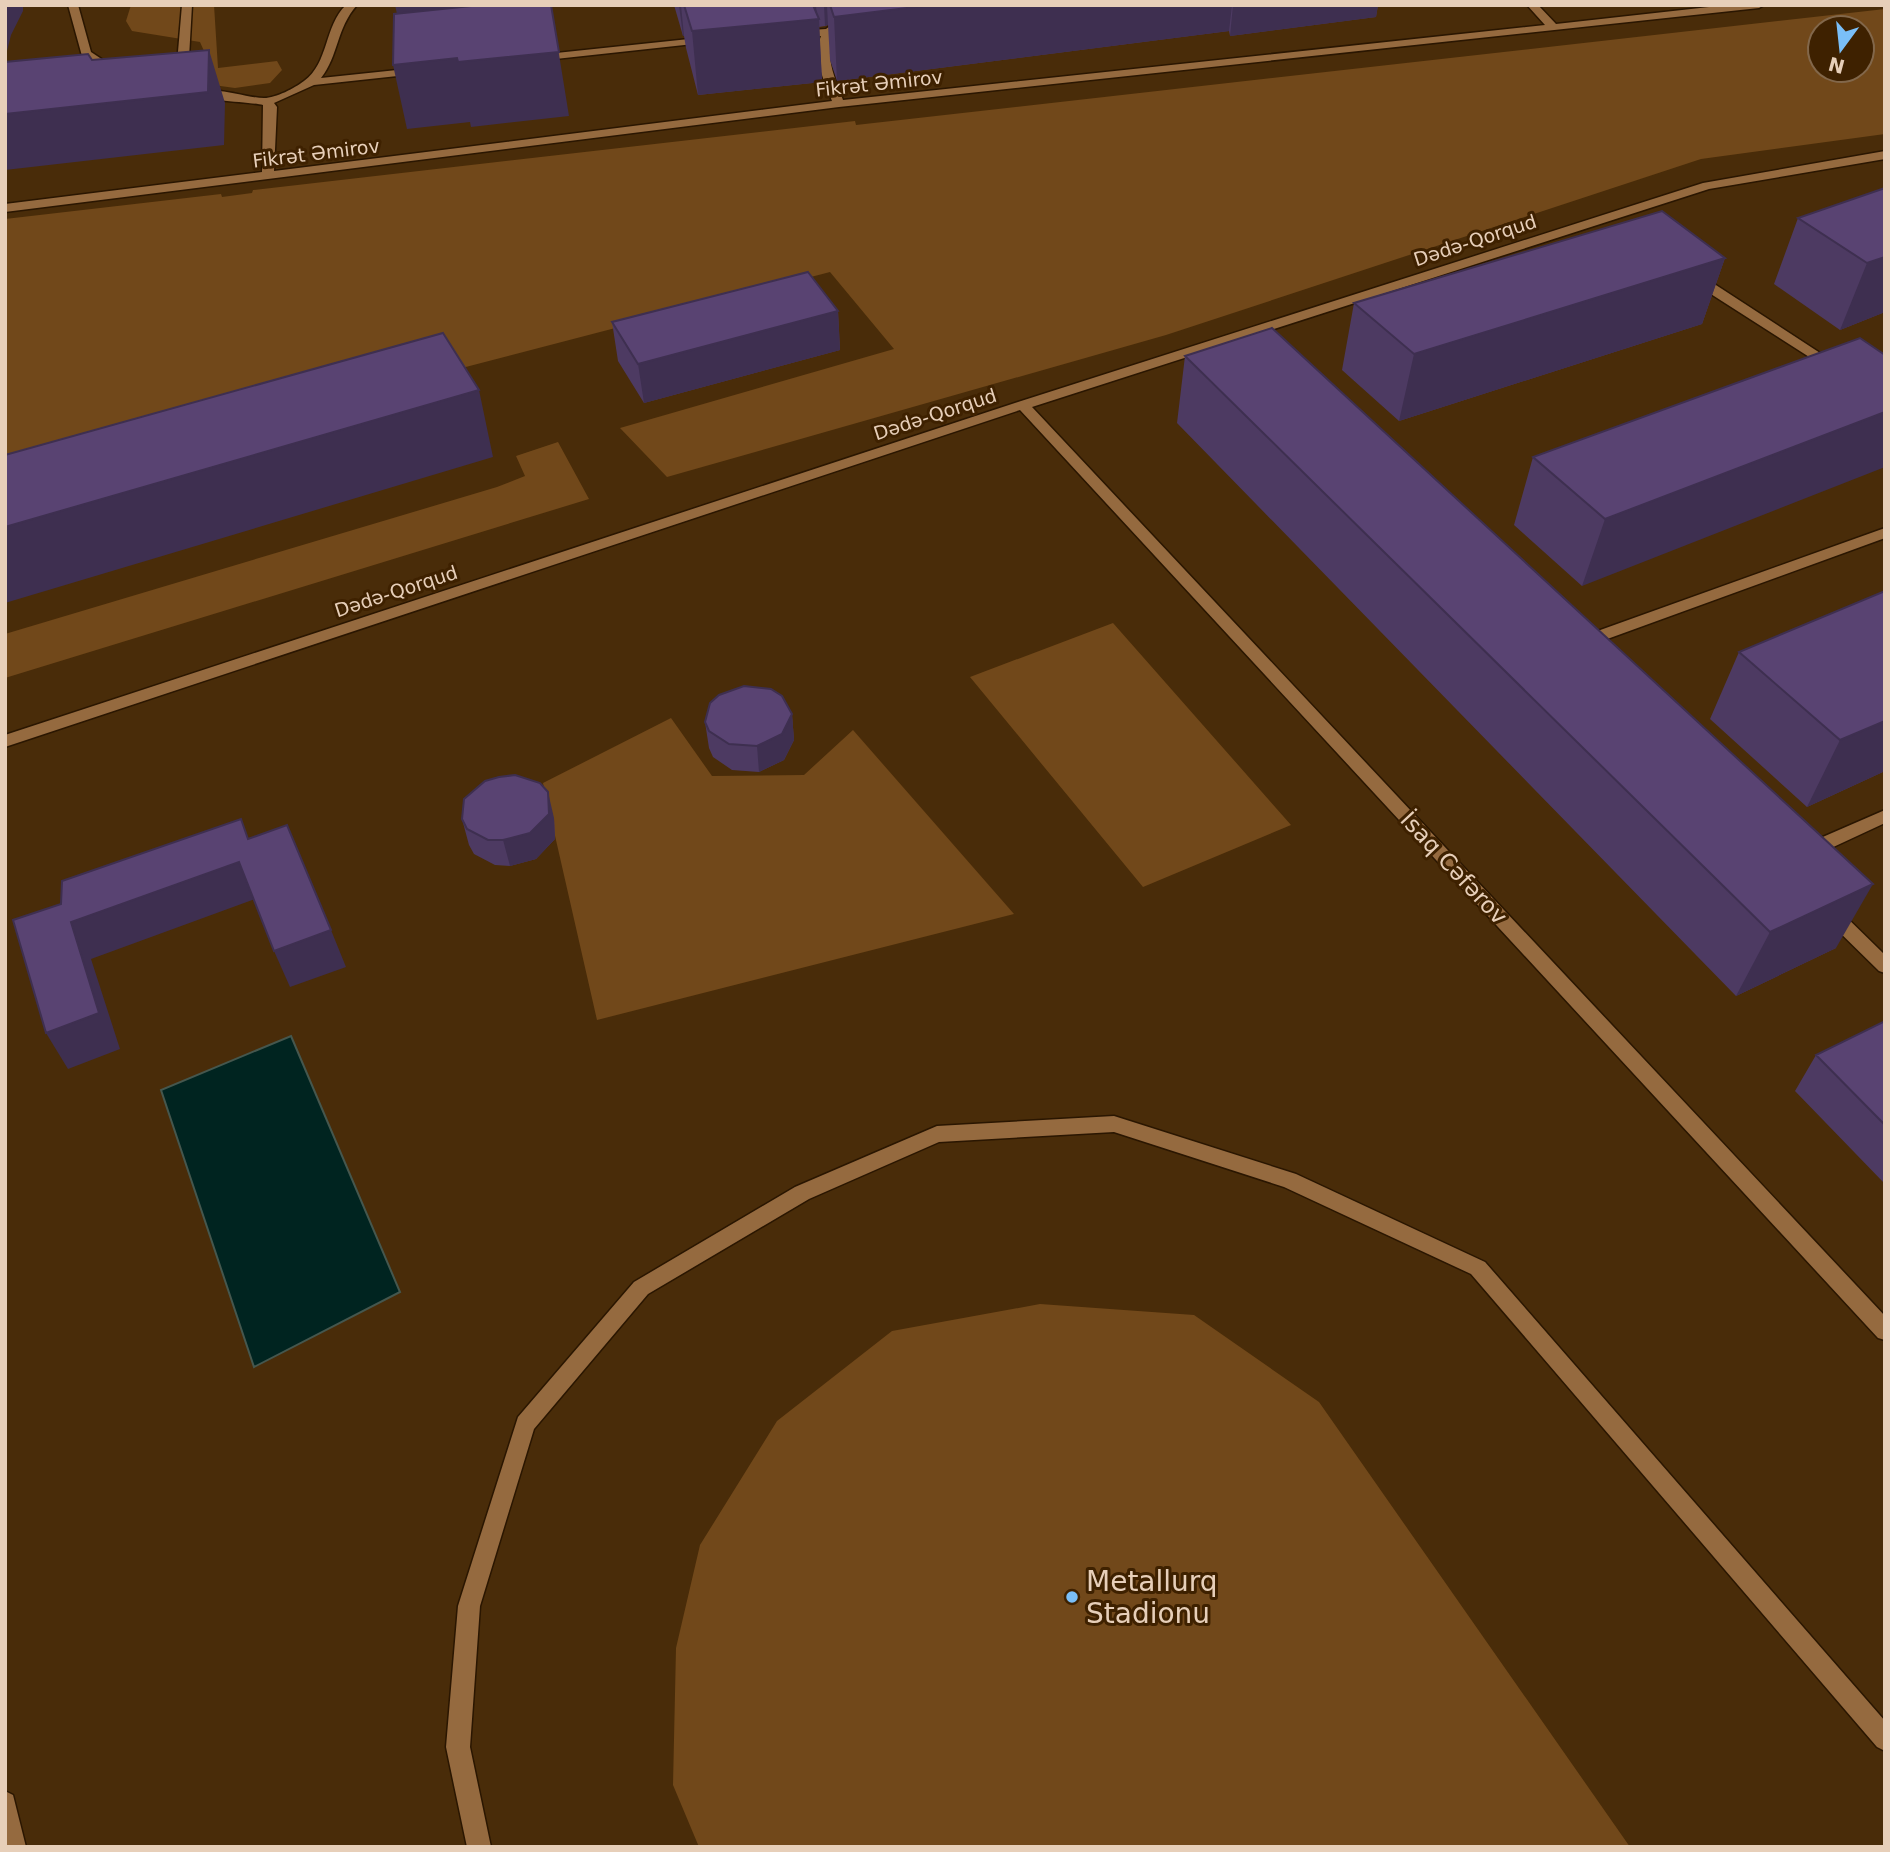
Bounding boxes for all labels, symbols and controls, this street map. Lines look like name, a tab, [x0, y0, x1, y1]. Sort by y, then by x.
north arrow	[1806, 14, 1876, 84]
text: N	[1826, 53, 1847, 78]
street label: Fikrət Əmirov	[814, 65, 944, 101]
street label: Fikrət Əmirov	[251, 134, 381, 172]
street label: Dədə-Qorqud	[1411, 210, 1539, 270]
street label: Dədə-Qorqud	[871, 384, 999, 444]
street label: Dədə-Qorqud	[332, 561, 460, 621]
street label: İsaq Cəfərov	[1395, 806, 1513, 929]
place label: Metallurq Stadionu	[1086, 1565, 1218, 1630]
marker: Metallurq Stadionu	[1064, 1589, 1080, 1605]

